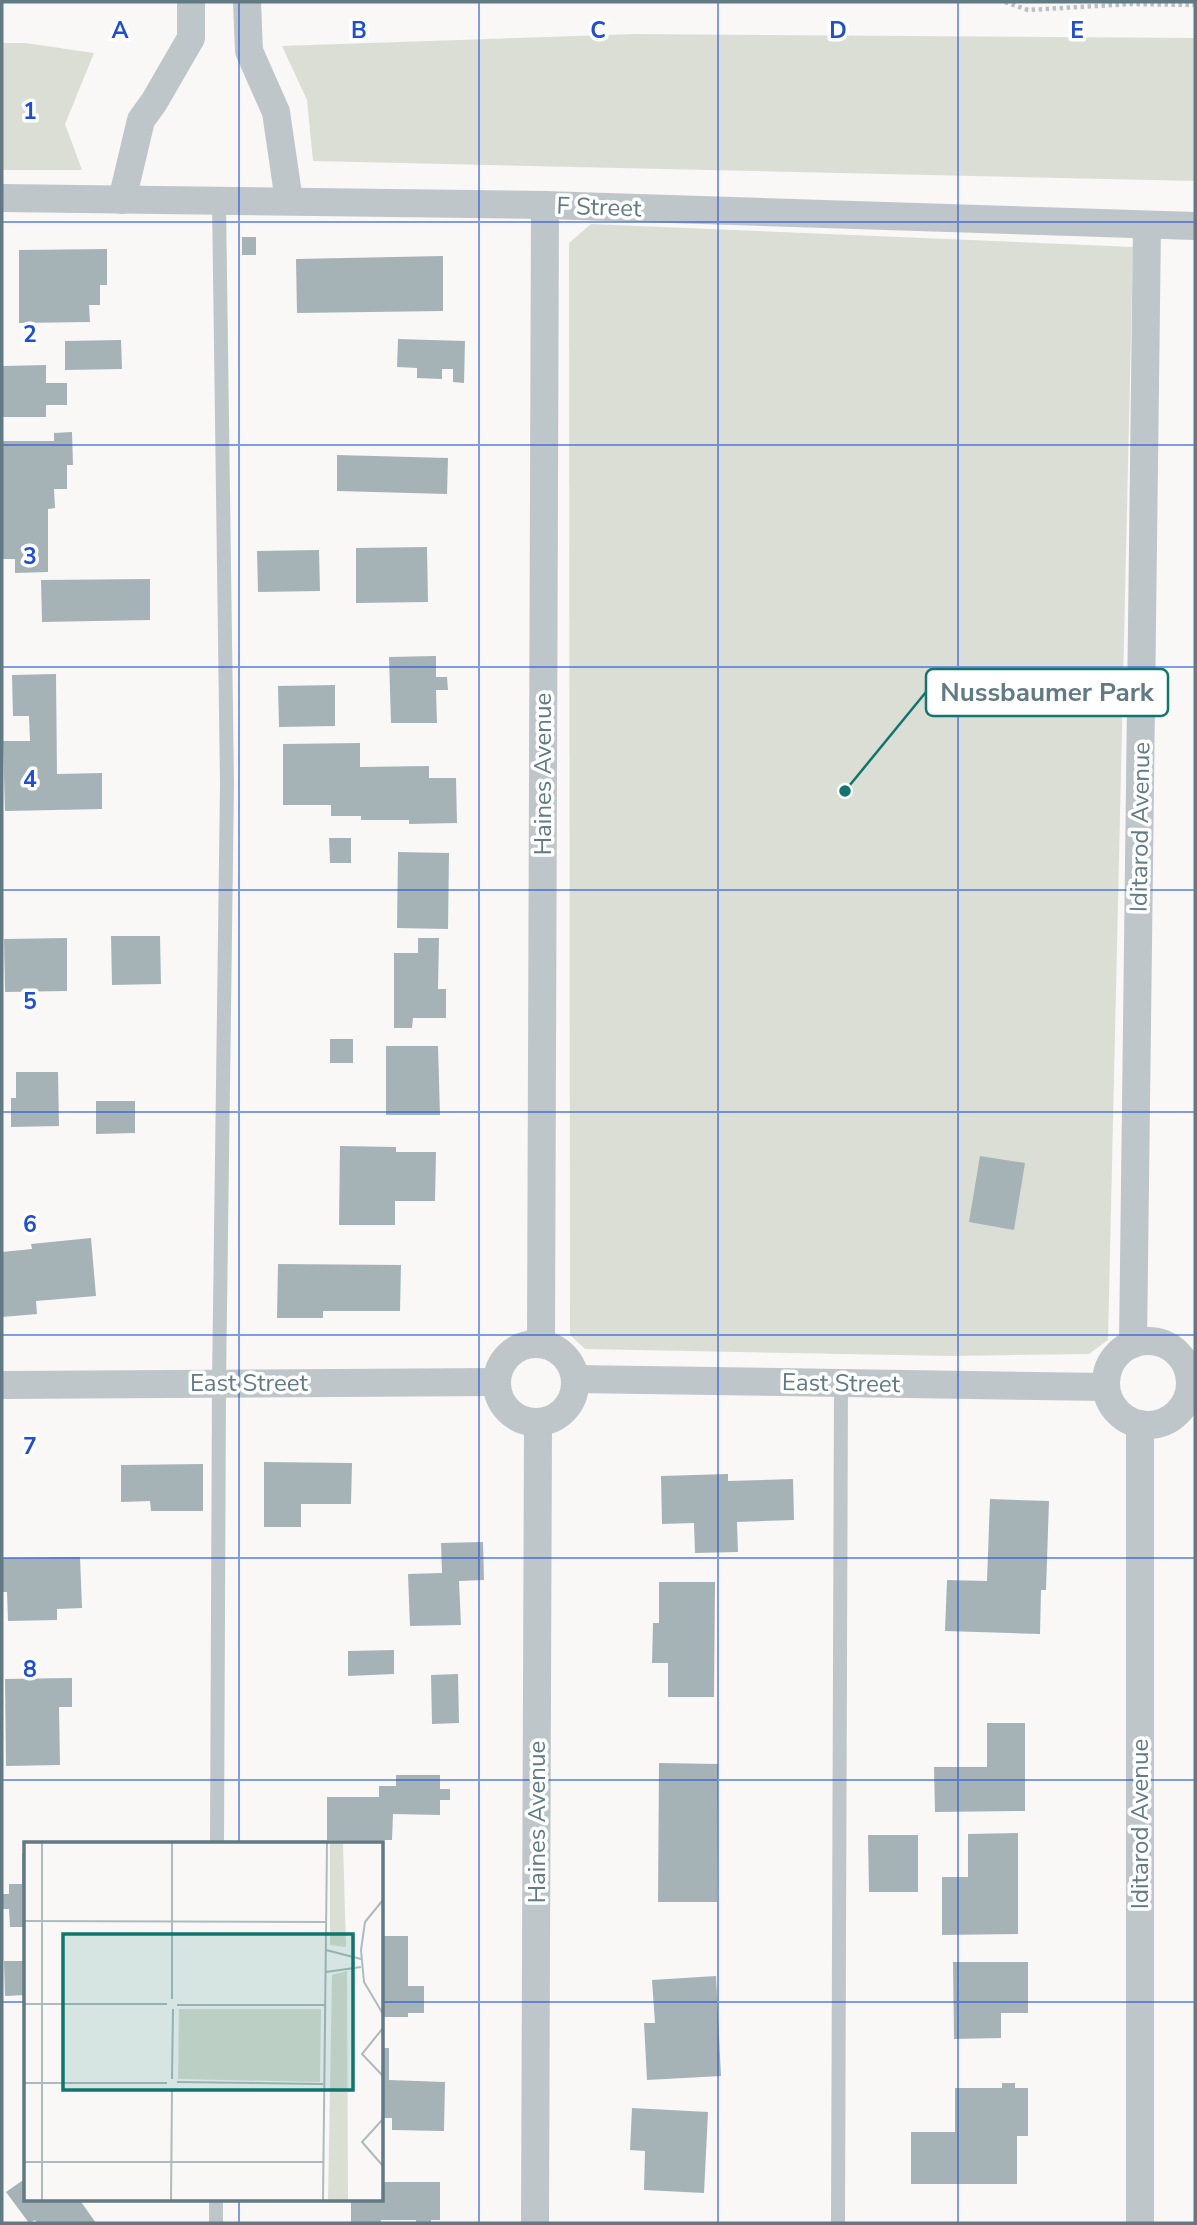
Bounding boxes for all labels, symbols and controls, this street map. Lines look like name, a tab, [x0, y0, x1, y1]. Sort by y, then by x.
text: A	[111, 15, 129, 46]
text: B	[351, 15, 367, 46]
text: C	[590, 15, 606, 46]
text: D	[829, 15, 847, 46]
text: E	[1070, 15, 1084, 46]
text: 1	[23, 96, 37, 127]
street label: F Street	[556, 190, 643, 224]
text: 2	[23, 319, 37, 350]
text: 3	[23, 541, 37, 572]
callout: Nussbaumer Park	[926, 669, 1168, 716]
text: Nussbaumer Park	[940, 675, 1155, 710]
street label: Haines Avenue	[527, 693, 559, 855]
street label: Iditarod Avenue	[1123, 742, 1157, 912]
text: 4	[23, 764, 37, 795]
text: 5	[23, 986, 37, 1017]
text: 6	[23, 1209, 37, 1240]
street label: East Street	[782, 1366, 901, 1400]
street label: East Street	[190, 1367, 309, 1399]
text: 7	[23, 1431, 37, 1462]
text: 8	[23, 1654, 37, 1685]
street label: Iditarod Avenue	[1124, 1739, 1156, 1909]
street label: Haines Avenue	[521, 1741, 553, 1903]
inset map	[24, 1842, 383, 2200]

